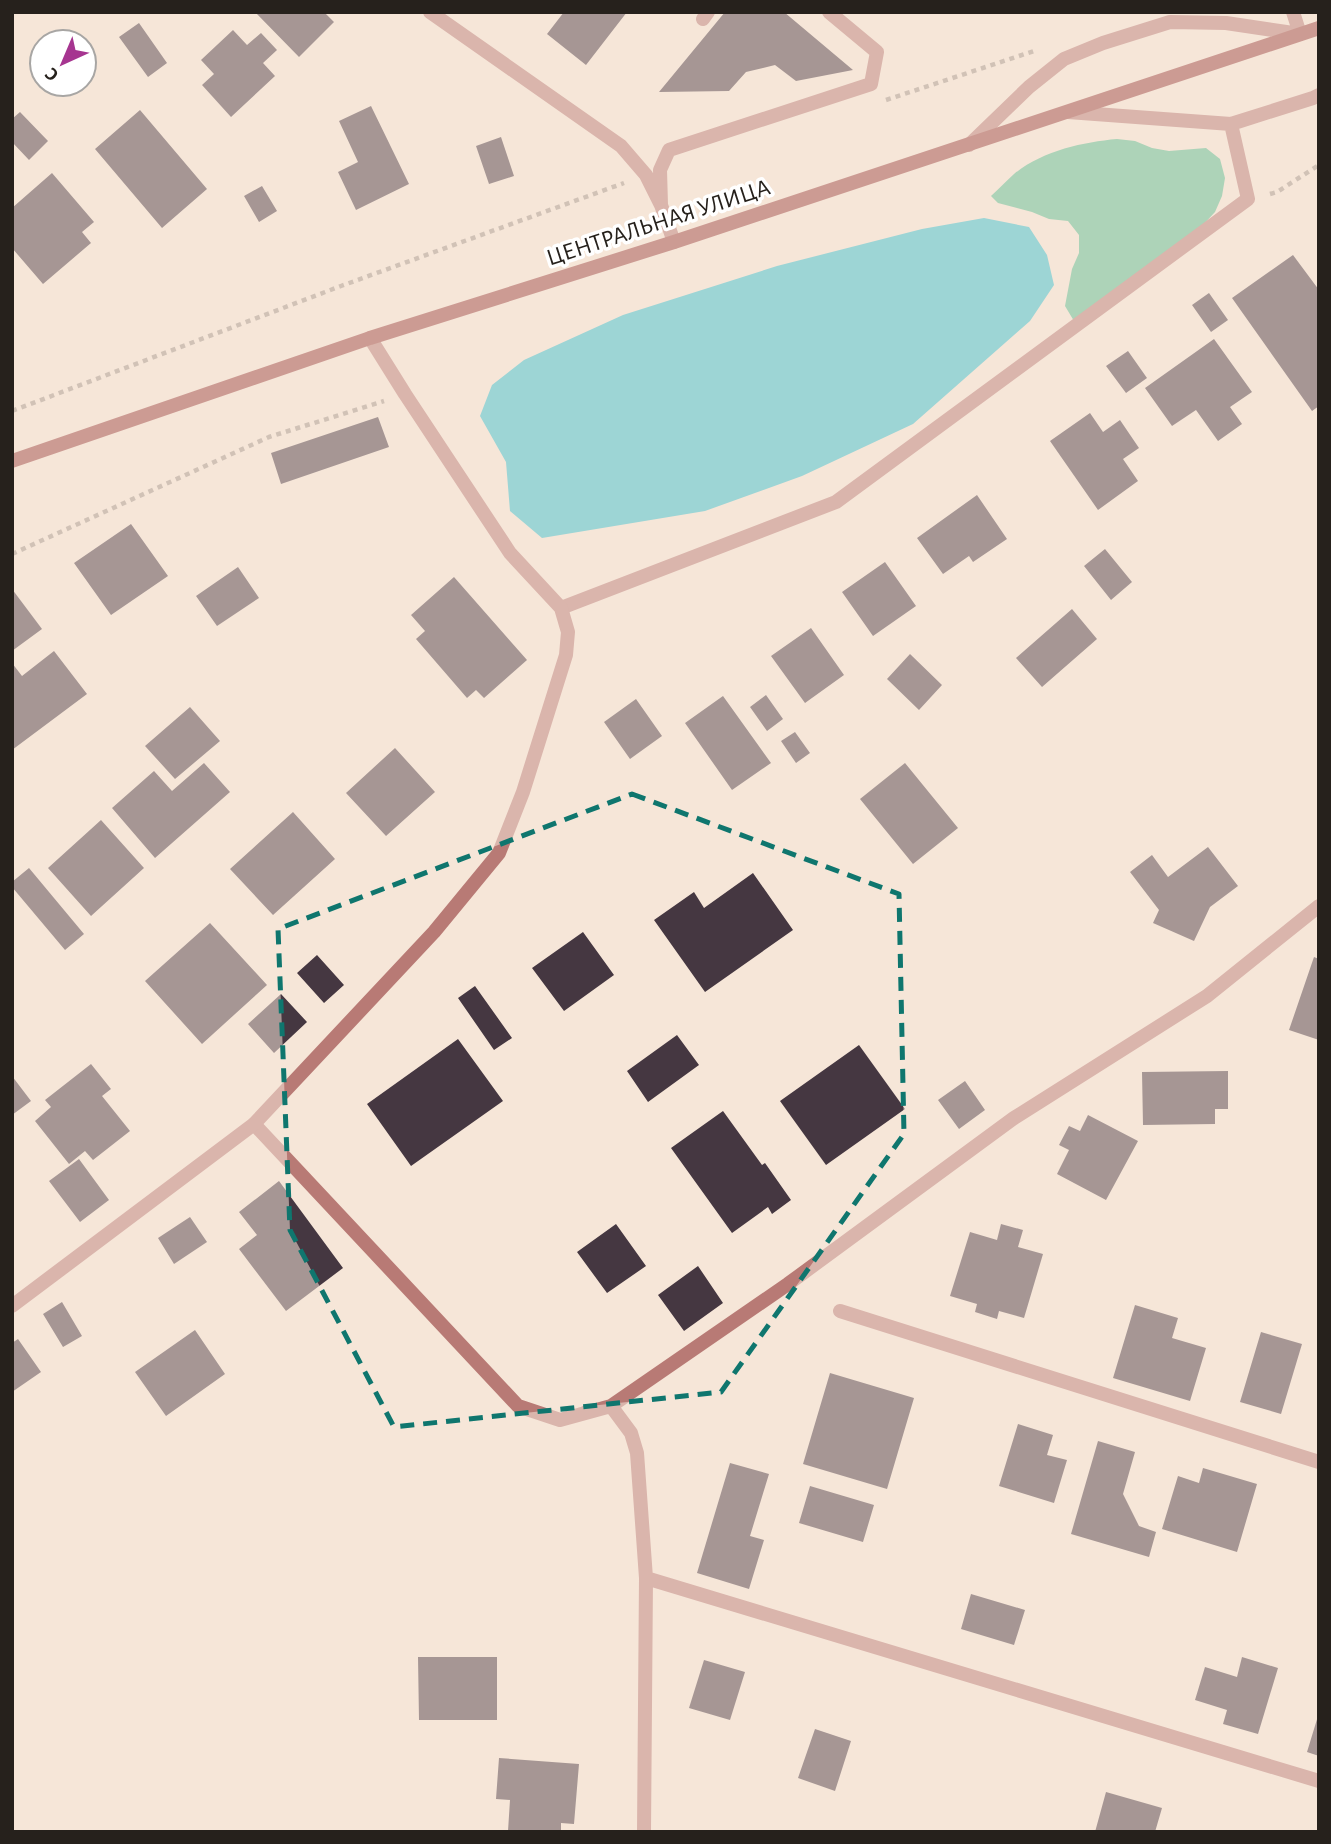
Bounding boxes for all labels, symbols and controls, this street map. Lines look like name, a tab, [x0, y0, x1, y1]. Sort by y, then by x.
north arrow	[28, 28, 98, 98]
text: С	[42, 64, 63, 85]
street label: ЦЕНТРАЛЬНАЯ УЛИЦА	[543, 175, 773, 270]

